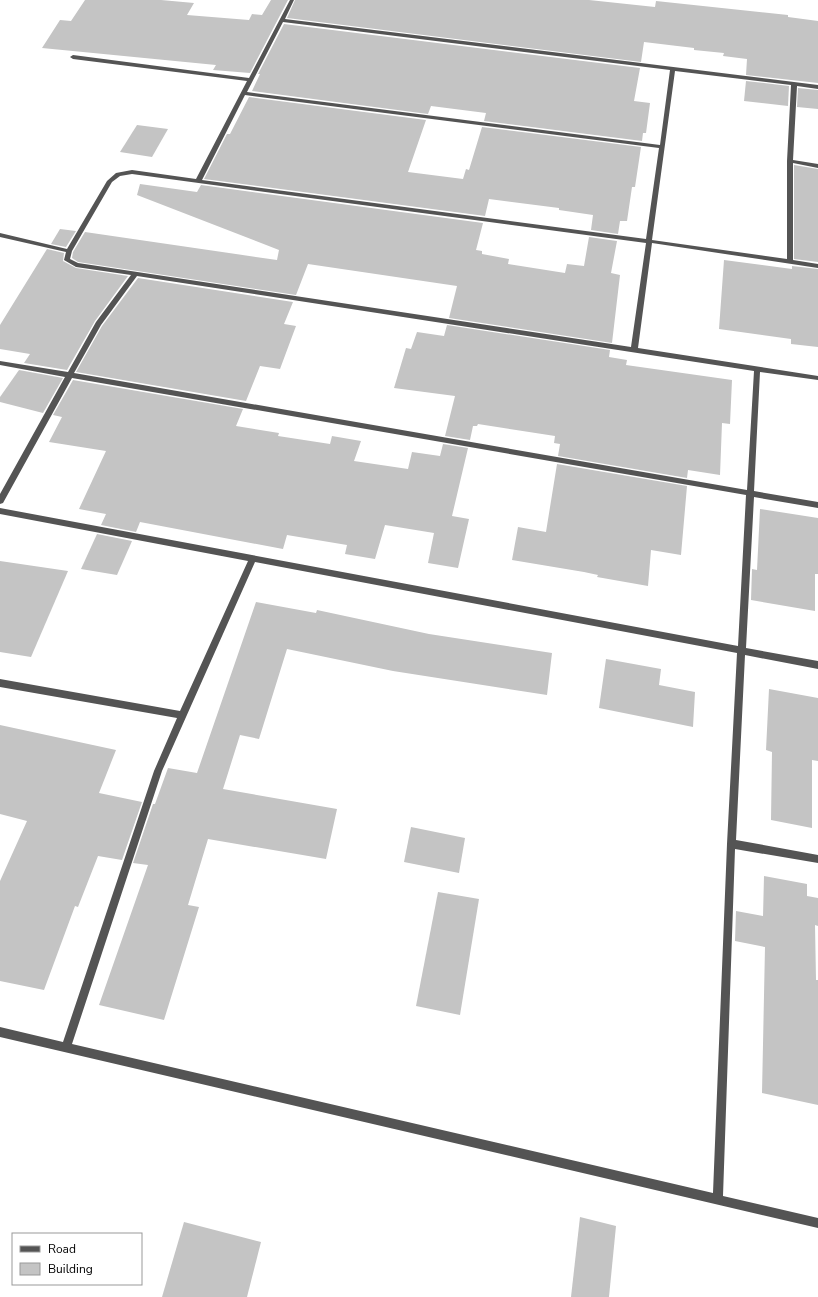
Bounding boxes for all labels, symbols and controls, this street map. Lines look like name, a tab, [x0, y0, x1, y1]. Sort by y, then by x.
legend	[12, 1233, 142, 1285]
text: Road	[48, 1241, 76, 1257]
text: Building	[48, 1261, 93, 1277]

